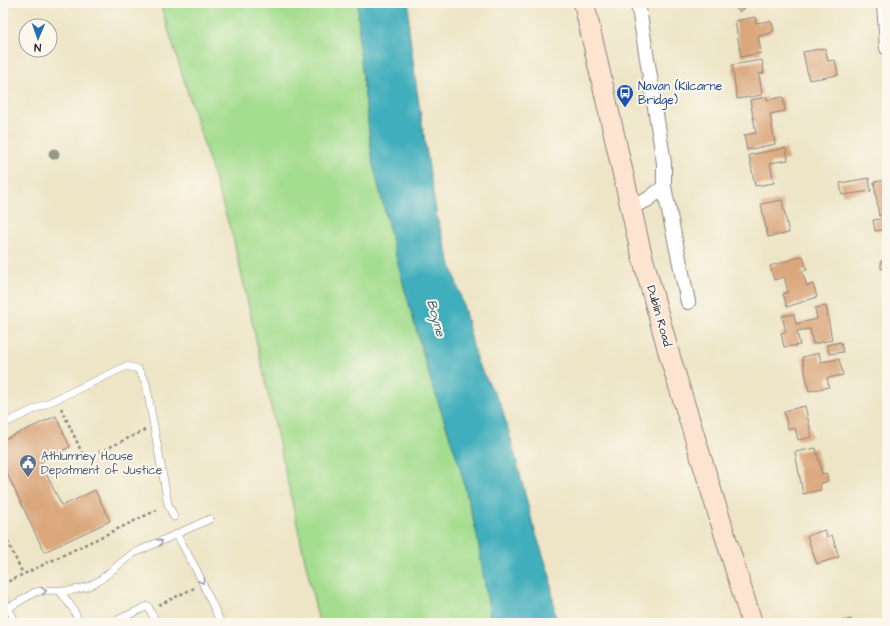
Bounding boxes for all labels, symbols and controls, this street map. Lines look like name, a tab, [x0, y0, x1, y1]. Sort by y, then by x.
north arrow	[18, 18, 58, 58]
text: N	[34, 40, 41, 55]
place label: Navan (Kilcarne Bridge)	[638, 78, 723, 110]
bus stop icon: Navan (Kilcarne Bridge)	[615, 83, 635, 108]
street label: Dublin Road	[642, 284, 676, 348]
water label: Boyne	[422, 298, 450, 339]
place label: Athlumney House Depatment of Justice	[41, 448, 163, 479]
public building icon: Athlumney House Depatment of Justice	[18, 453, 38, 478]
one-way arrow	[157, 538, 164, 546]
one-way arrow	[197, 577, 205, 585]
one-way arrow	[41, 586, 47, 595]

